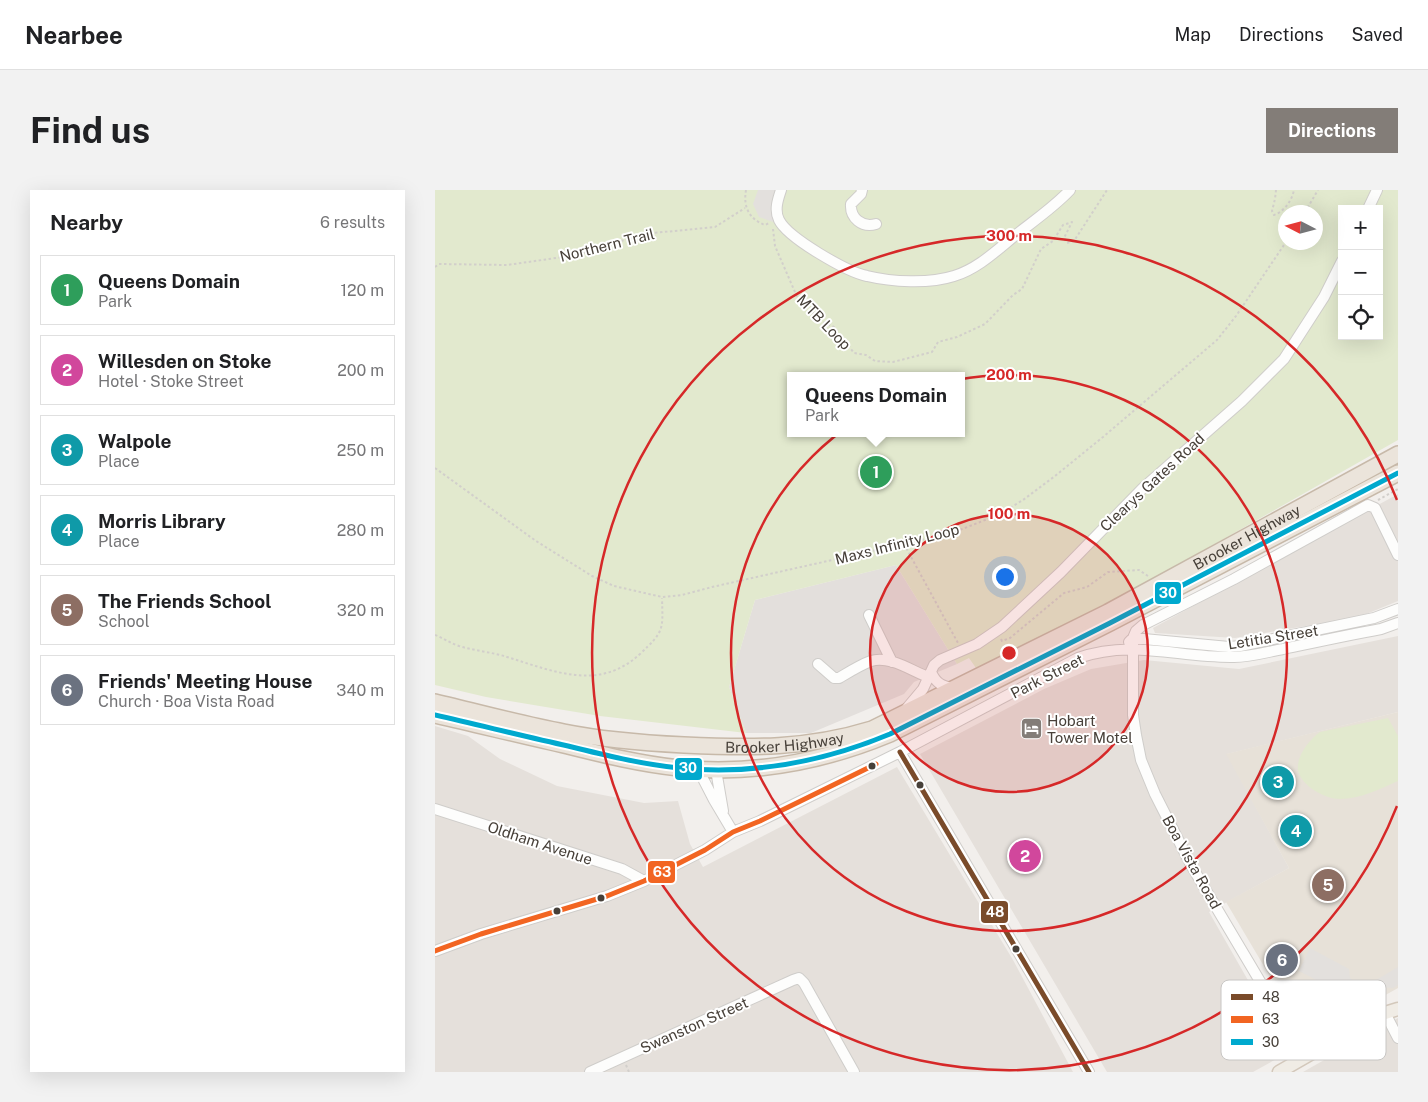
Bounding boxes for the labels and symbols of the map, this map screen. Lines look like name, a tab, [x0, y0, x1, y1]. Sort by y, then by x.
north arrow	[1278, 205, 1323, 250]
street label: Northern Trail	[558, 225, 656, 265]
text: 300 m	[986, 227, 1032, 244]
street label: MTB Loop	[794, 291, 855, 353]
text: 200 m	[986, 366, 1032, 383]
street label: Clearys Gates Road	[1096, 429, 1208, 535]
pin: 1	[860, 453, 892, 491]
street label: Brooker Highway	[1190, 501, 1303, 573]
text: 100 m	[988, 505, 1030, 522]
street label: Maxs Infinity Loop	[833, 520, 961, 568]
your location	[992, 564, 1018, 590]
line badge: 30	[1154, 581, 1182, 605]
text: 30	[1159, 585, 1177, 601]
street label: Letitia Street	[1227, 621, 1320, 653]
centre of rings	[1000, 644, 1018, 662]
street label: Park Street	[1008, 650, 1086, 702]
place label: Hobart Tower Motel	[1047, 712, 1133, 746]
hotel icon: Hobart Tower Motel	[1019, 717, 1043, 741]
street label: Brooker Highway	[725, 728, 845, 755]
line badge: 30	[674, 757, 703, 781]
text: 30	[679, 760, 697, 776]
unlabelled marker	[867, 761, 877, 771]
pin: 3	[1262, 763, 1294, 801]
unlabelled marker	[915, 780, 925, 790]
street label: Boa Vista Road	[1159, 812, 1225, 912]
pin: 4	[1280, 812, 1312, 850]
street label: Oldham Avenue	[485, 818, 595, 868]
pin: 2	[1009, 837, 1041, 875]
line badge: 63	[647, 860, 676, 884]
text: 63	[653, 864, 671, 880]
pin: 5	[1312, 866, 1344, 904]
unlabelled marker	[596, 893, 606, 903]
line badge: 48	[980, 900, 1009, 924]
text: 48	[986, 904, 1004, 920]
unlabelled marker	[552, 906, 562, 916]
pin: 6	[1266, 941, 1298, 979]
unlabelled marker	[1011, 944, 1021, 954]
legend	[1221, 980, 1386, 1060]
text: 48	[1262, 989, 1280, 1005]
street label: Swanston Street	[637, 994, 751, 1056]
text: 63	[1262, 1011, 1280, 1027]
text: 30	[1262, 1034, 1279, 1050]

